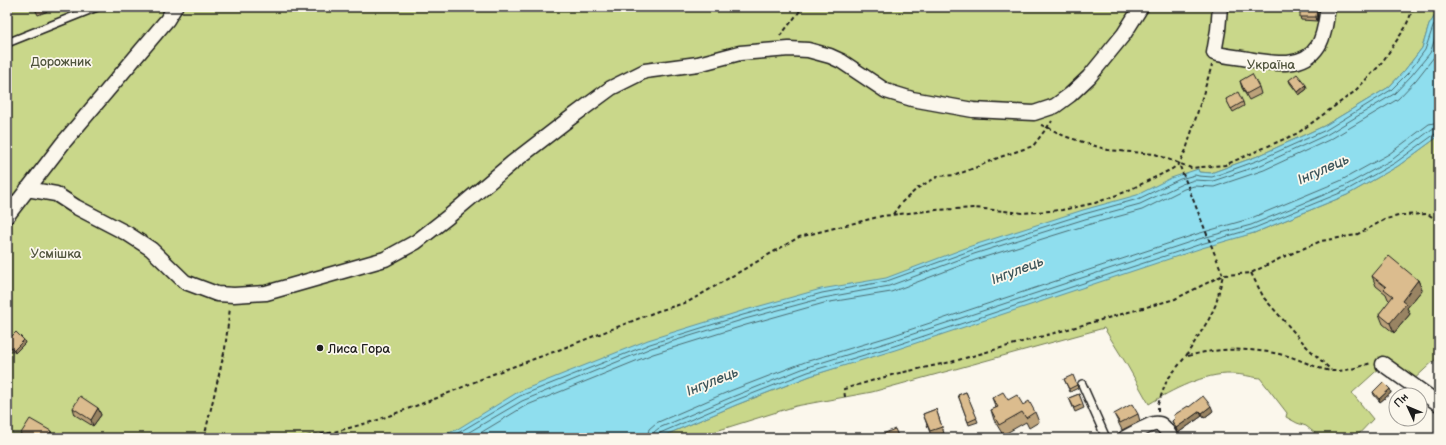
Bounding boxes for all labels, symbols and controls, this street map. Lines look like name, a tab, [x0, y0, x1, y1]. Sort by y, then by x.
park label: Дорожник	[31, 54, 91, 70]
park label: Україна	[1247, 57, 1296, 73]
water label: Інгулець	[1295, 151, 1352, 188]
park label: Усмішка	[30, 246, 82, 262]
water label: Інгулець	[989, 253, 1046, 288]
place label: Лиса Гора	[327, 341, 390, 357]
marker: Лиса Гора	[315, 343, 325, 353]
water label: Інгулець	[684, 363, 741, 400]
north arrow	[1388, 387, 1428, 427]
text: Пн	[1391, 391, 1411, 410]

